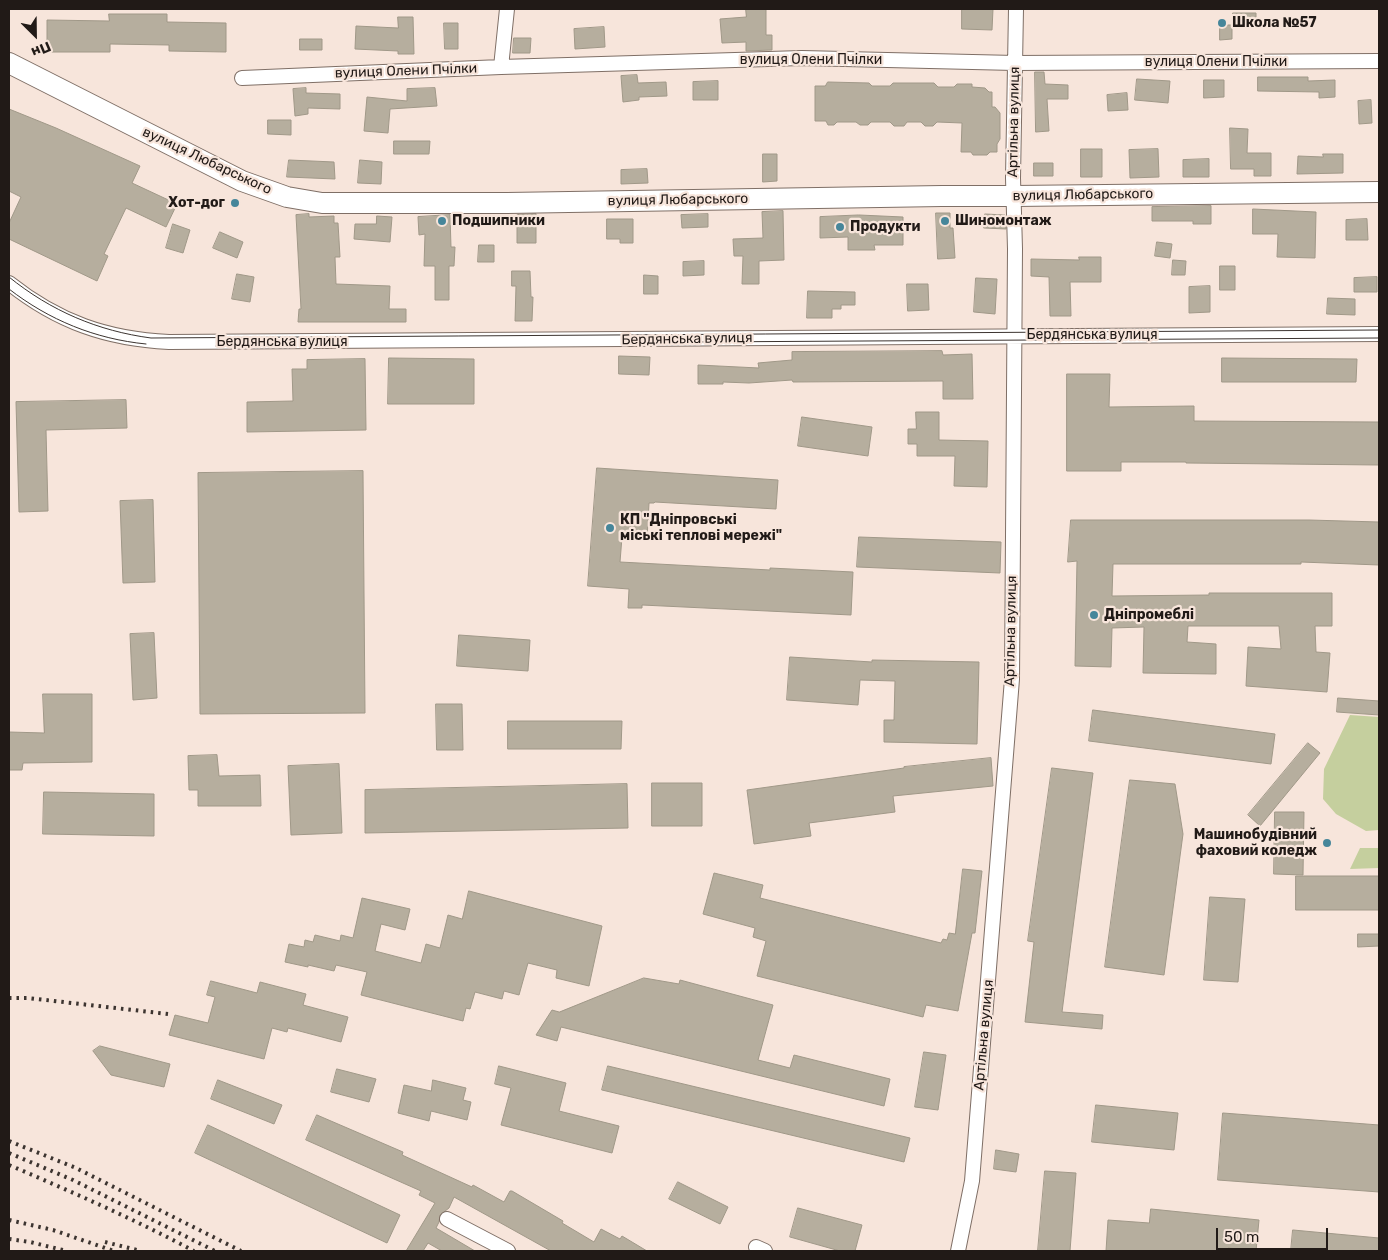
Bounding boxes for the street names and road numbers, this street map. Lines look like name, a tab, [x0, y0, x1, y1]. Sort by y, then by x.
street label: вулиця Олени Пчілки	[740, 52, 882, 68]
street label: вулиця Олени Пчілки	[1145, 54, 1287, 70]
street label: вулиця Олени Пчілки	[335, 60, 477, 82]
street label: Артільна вулиця	[1005, 66, 1023, 178]
street label: вулиця Любарського	[140, 124, 274, 198]
street label: вулиця Любарського	[1013, 185, 1153, 205]
street label: вулиця Любарського	[608, 190, 748, 210]
street label: Бердянська вулиця	[1026, 327, 1158, 343]
street label: Бердянська вулиця	[621, 329, 753, 349]
street label: Бердянська вулиця	[216, 334, 348, 350]
street label: Артільна вулиця	[1002, 575, 1020, 687]
street label: Артільна вулиця	[971, 979, 997, 1091]

